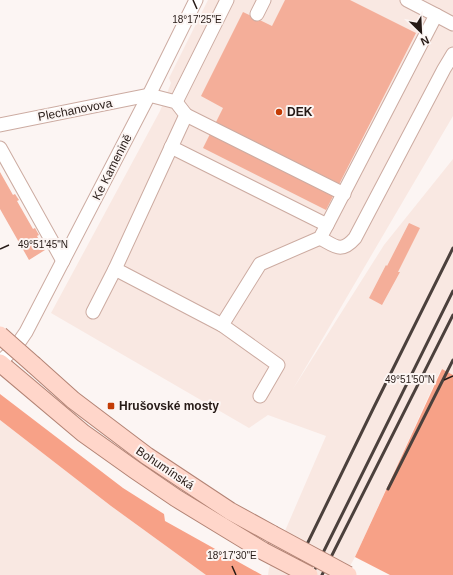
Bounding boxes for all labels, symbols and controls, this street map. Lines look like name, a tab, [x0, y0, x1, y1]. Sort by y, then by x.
north arrow	[401, 12, 441, 52]
text: 18°17'25"E	[172, 14, 222, 25]
text: N	[419, 34, 431, 48]
street label: Plechanovova	[37, 96, 114, 124]
place label: DEK	[287, 105, 313, 119]
marker: DEK	[274, 107, 284, 117]
street label: Ke Kamenině	[89, 131, 135, 202]
text: 49°51'45"N	[18, 239, 68, 250]
text: 49°51'50"N	[385, 374, 435, 385]
place label: Hrušovské mosty	[119, 399, 219, 413]
marker: Hrušovské mosty	[106, 401, 116, 411]
street label: Bohumínská	[133, 444, 197, 493]
text: 18°17'30"E	[207, 550, 257, 561]

